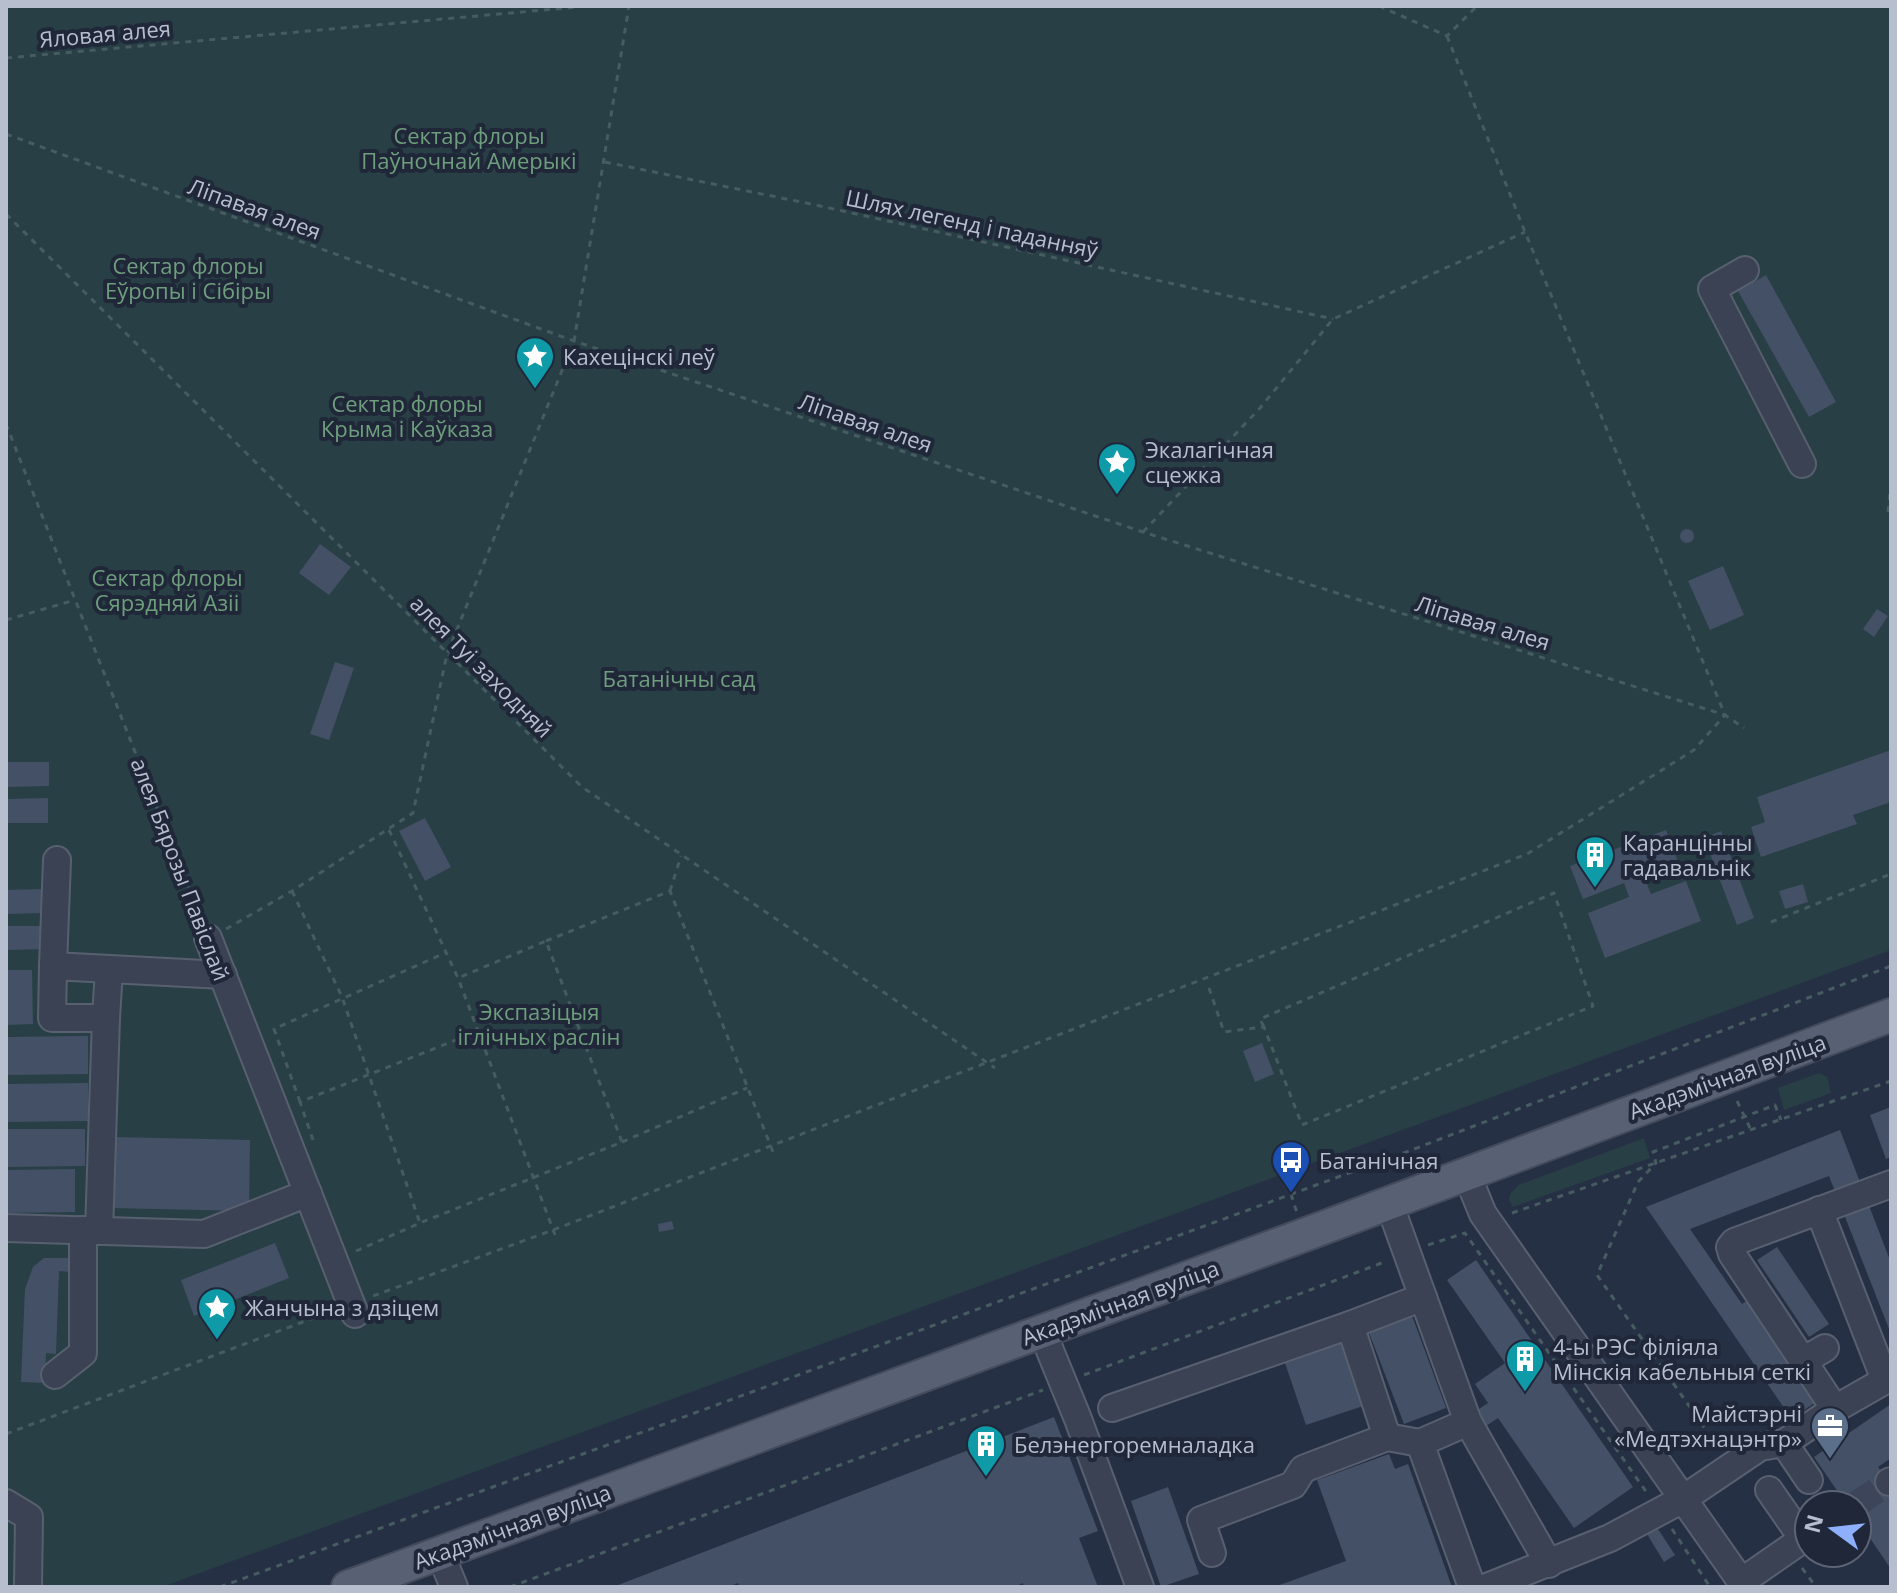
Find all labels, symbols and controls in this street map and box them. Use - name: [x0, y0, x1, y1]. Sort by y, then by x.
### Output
- street label: Яловая алея: [38, 12, 172, 54]
- park label: Сектар флоры Паўночнай Амерыкі: [361, 120, 577, 175]
- street label: Ліпавая алея: [185, 170, 325, 246]
- street label: Шлях легенд і паданняў: [843, 182, 1102, 265]
- park label: Сектар флоры Еўропы і Сібіры: [105, 250, 271, 305]
- place icon: Кахецінскі леў: [514, 335, 556, 390]
- place label: Кахецінскі леў: [563, 341, 716, 371]
- street label: Ліпавая алея: [795, 385, 937, 459]
- park label: Сектар флоры Крыма і Каўказа: [321, 388, 493, 443]
- place label: Экалагічная сцежка: [1145, 434, 1274, 489]
- place icon: Экалагічная сцежка: [1096, 441, 1138, 496]
- park label: Сектар флоры Сярэдняй Азіі: [91, 562, 243, 617]
- street label: Ліпавая алея: [1412, 587, 1554, 657]
- street label: алея Туі заходняй: [404, 588, 560, 744]
- park label: Батанічны сад: [602, 663, 756, 693]
- street label: алея Бярозы Павіслай: [125, 753, 237, 985]
- place label: Каранцінны гадавальнік: [1623, 827, 1752, 882]
- building icon: Каранцінны гадавальнік: [1574, 834, 1616, 889]
- park label: Экспазіцыя іглічных раслін: [458, 996, 620, 1051]
- street label: Акадэмічная вуліца: [1624, 1026, 1830, 1126]
- bus stop icon: Батанічная: [1270, 1139, 1312, 1194]
- place label: Батанічная: [1319, 1145, 1438, 1175]
- street label: Акадэмічная вуліца: [1017, 1252, 1223, 1352]
- place icon: Жанчына з дзіцем: [196, 1286, 238, 1341]
- place label: Жанчына з дзіцем: [245, 1292, 439, 1322]
- place label: 4-ы РЭС філіяла Мінскія кабельныя сеткі: [1553, 1331, 1811, 1386]
- building icon: 4-ы РЭС філіяла Мінскія кабельныя сеткі: [1504, 1338, 1546, 1393]
- place label: Майстэрні «Медтэхнацэнтр»: [1614, 1398, 1802, 1453]
- office icon: Майстэрні «Медтэхнацэнтр»: [1809, 1405, 1851, 1460]
- building icon: Белэнергоремналадка: [965, 1423, 1007, 1478]
- place label: Белэнергоремналадка: [1014, 1429, 1255, 1459]
- street label: Акадэмічная вуліца: [409, 1476, 615, 1576]
- north arrow: [1793, 1489, 1873, 1569]
- text: N: [1796, 1511, 1830, 1536]

